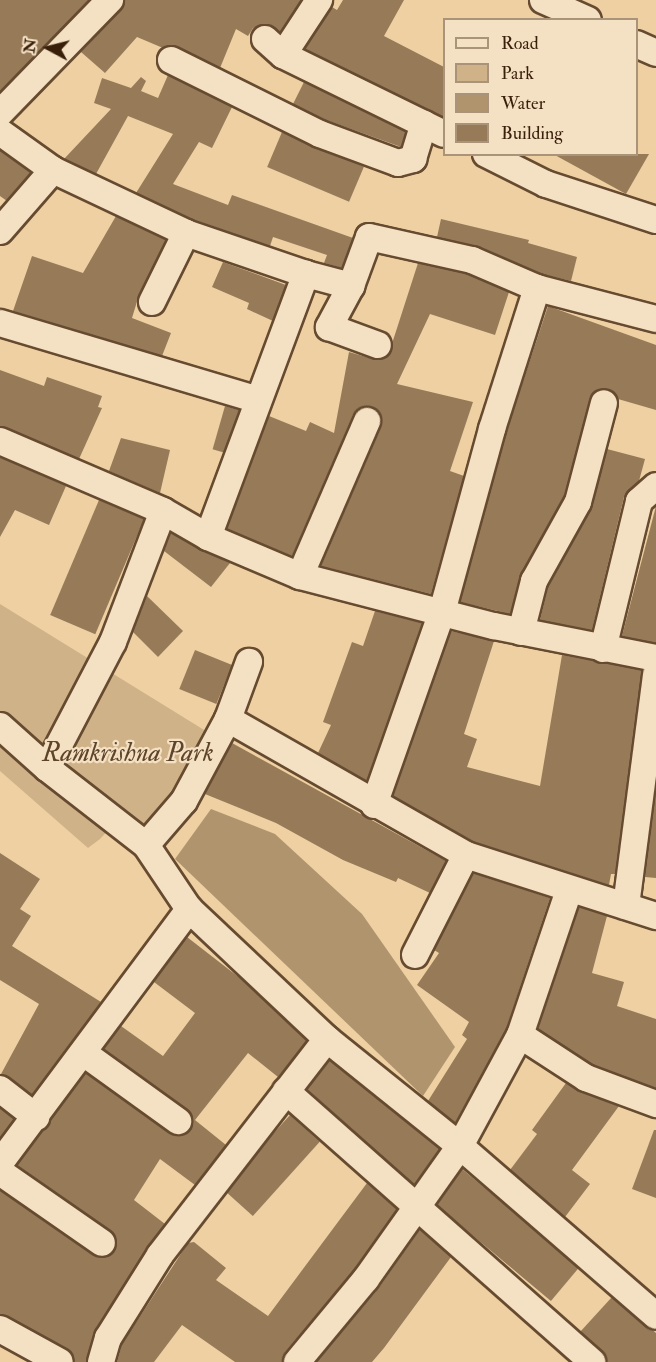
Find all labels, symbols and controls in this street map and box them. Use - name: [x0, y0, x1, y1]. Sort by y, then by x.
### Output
- north arrow: [18, 18, 78, 78]
- legend: [443, 18, 638, 156]
- text: Road: [501, 32, 539, 55]
- text: N: [19, 37, 41, 54]
- text: Park: [501, 62, 534, 85]
- text: Water: [501, 92, 545, 115]
- text: Building: [501, 122, 563, 145]
- park label: Ramkrishna Park: [42, 738, 214, 770]

